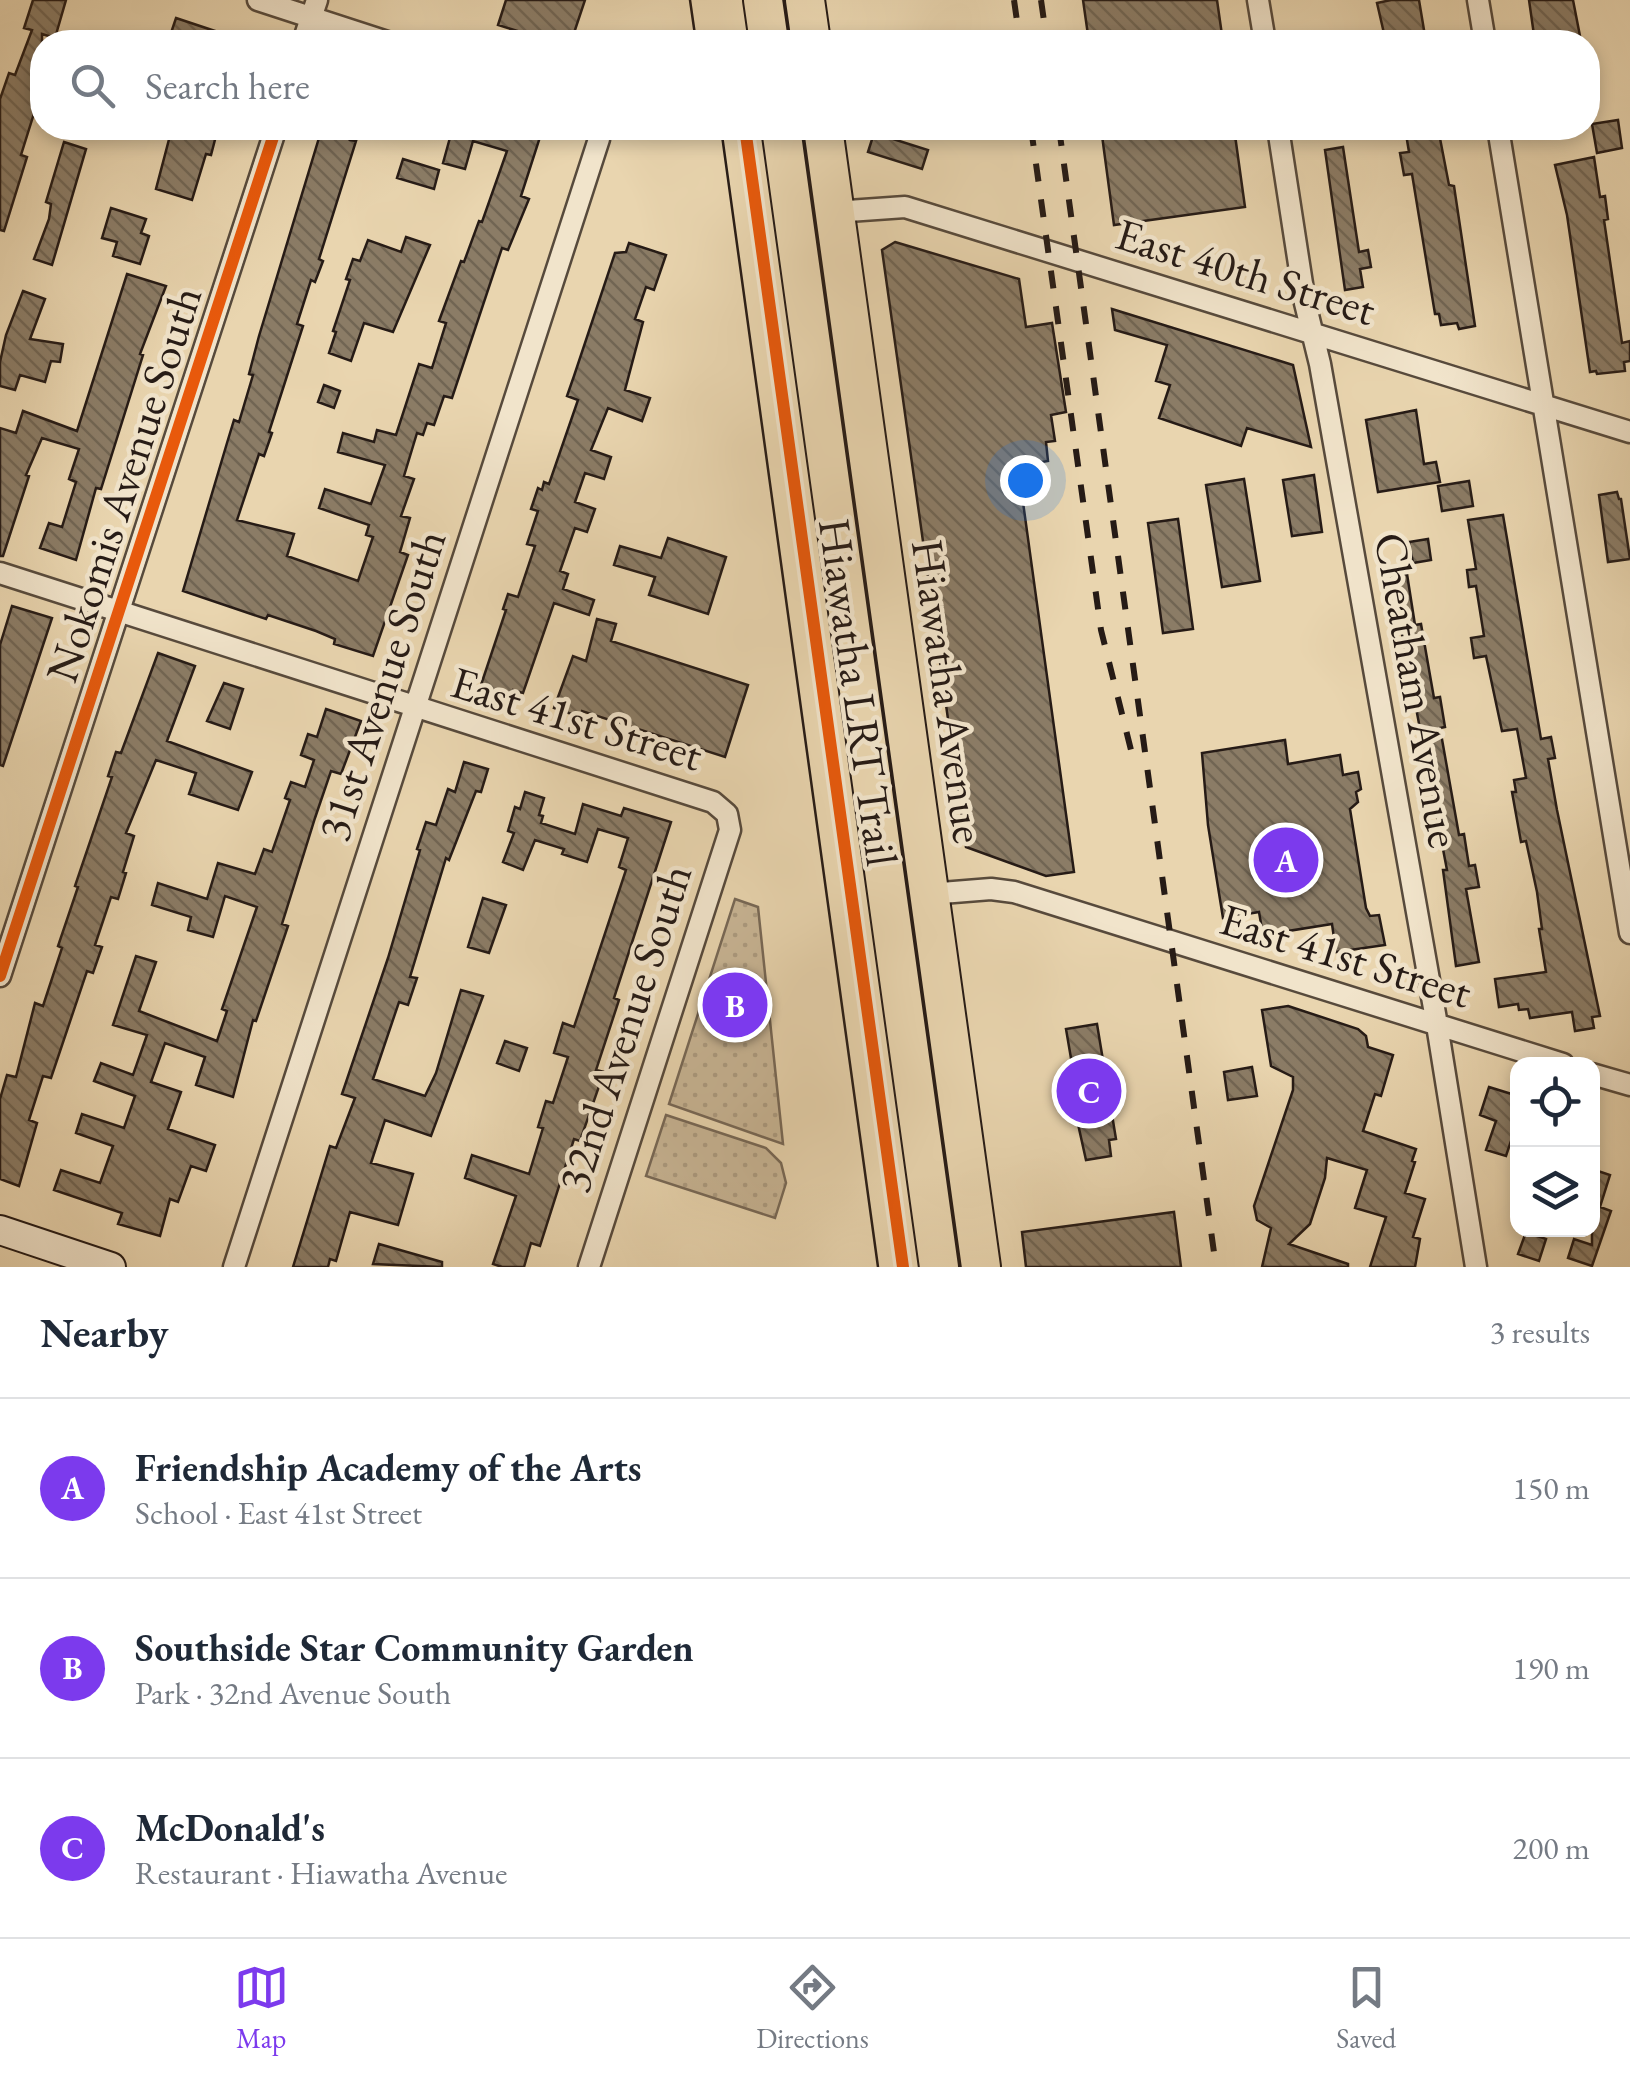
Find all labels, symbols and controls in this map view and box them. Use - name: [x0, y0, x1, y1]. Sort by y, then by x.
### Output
- search box: [30, 30, 1600, 140]
- icon: search: [65, 58, 120, 113]
- text: Search here: [145, 61, 310, 110]
- street label: East 40th Street: [1109, 204, 1383, 338]
- street label: Nokomis Avenue South: [32, 279, 214, 689]
- your location: [1000, 455, 1051, 506]
- street label: Hiawatha LRT Trail: [806, 514, 912, 870]
- street label: 31st Avenue South: [303, 522, 459, 848]
- street label: Cheatham Avenue: [1362, 528, 1474, 852]
- street label: Hiawatha Avenue: [899, 535, 999, 847]
- street label: East 41st Street: [444, 652, 710, 784]
- pin: A: [1254, 822, 1318, 898]
- street label: 32nd Avenue South: [544, 857, 704, 1199]
- street label: East 41st Street: [1213, 889, 1479, 1021]
- pin: B: [702, 968, 768, 1042]
- pin: C: [1056, 1054, 1122, 1128]
- map controls: [1510, 1057, 1600, 1237]
- button: locate: [1510, 1057, 1600, 1147]
- button: layers: [1510, 1147, 1600, 1237]
- text: Nearby: [40, 1305, 169, 1360]
- text: 3 results: [1490, 1311, 1590, 1353]
- text: Friendship Academy of the Arts: [135, 1443, 641, 1492]
- text: A: [61, 1467, 84, 1509]
- text: 150 m: [1513, 1467, 1590, 1509]
- text: School · East 41st Street: [135, 1492, 422, 1534]
- text: Southside Star Community Garden: [135, 1623, 694, 1672]
- text: B: [62, 1647, 83, 1689]
- text: 190 m: [1513, 1647, 1590, 1689]
- text: Park · 32nd Avenue South: [135, 1672, 451, 1714]
- text: McDonald's: [135, 1803, 325, 1852]
- text: C: [61, 1827, 84, 1869]
- text: 200 m: [1513, 1827, 1590, 1869]
- text: Restaurant · Hiawatha Avenue: [135, 1852, 508, 1894]
- tab: Map: [234, 1960, 289, 2056]
- tab: Directions: [756, 1960, 869, 2056]
- tab: Saved: [1336, 1960, 1396, 2056]

